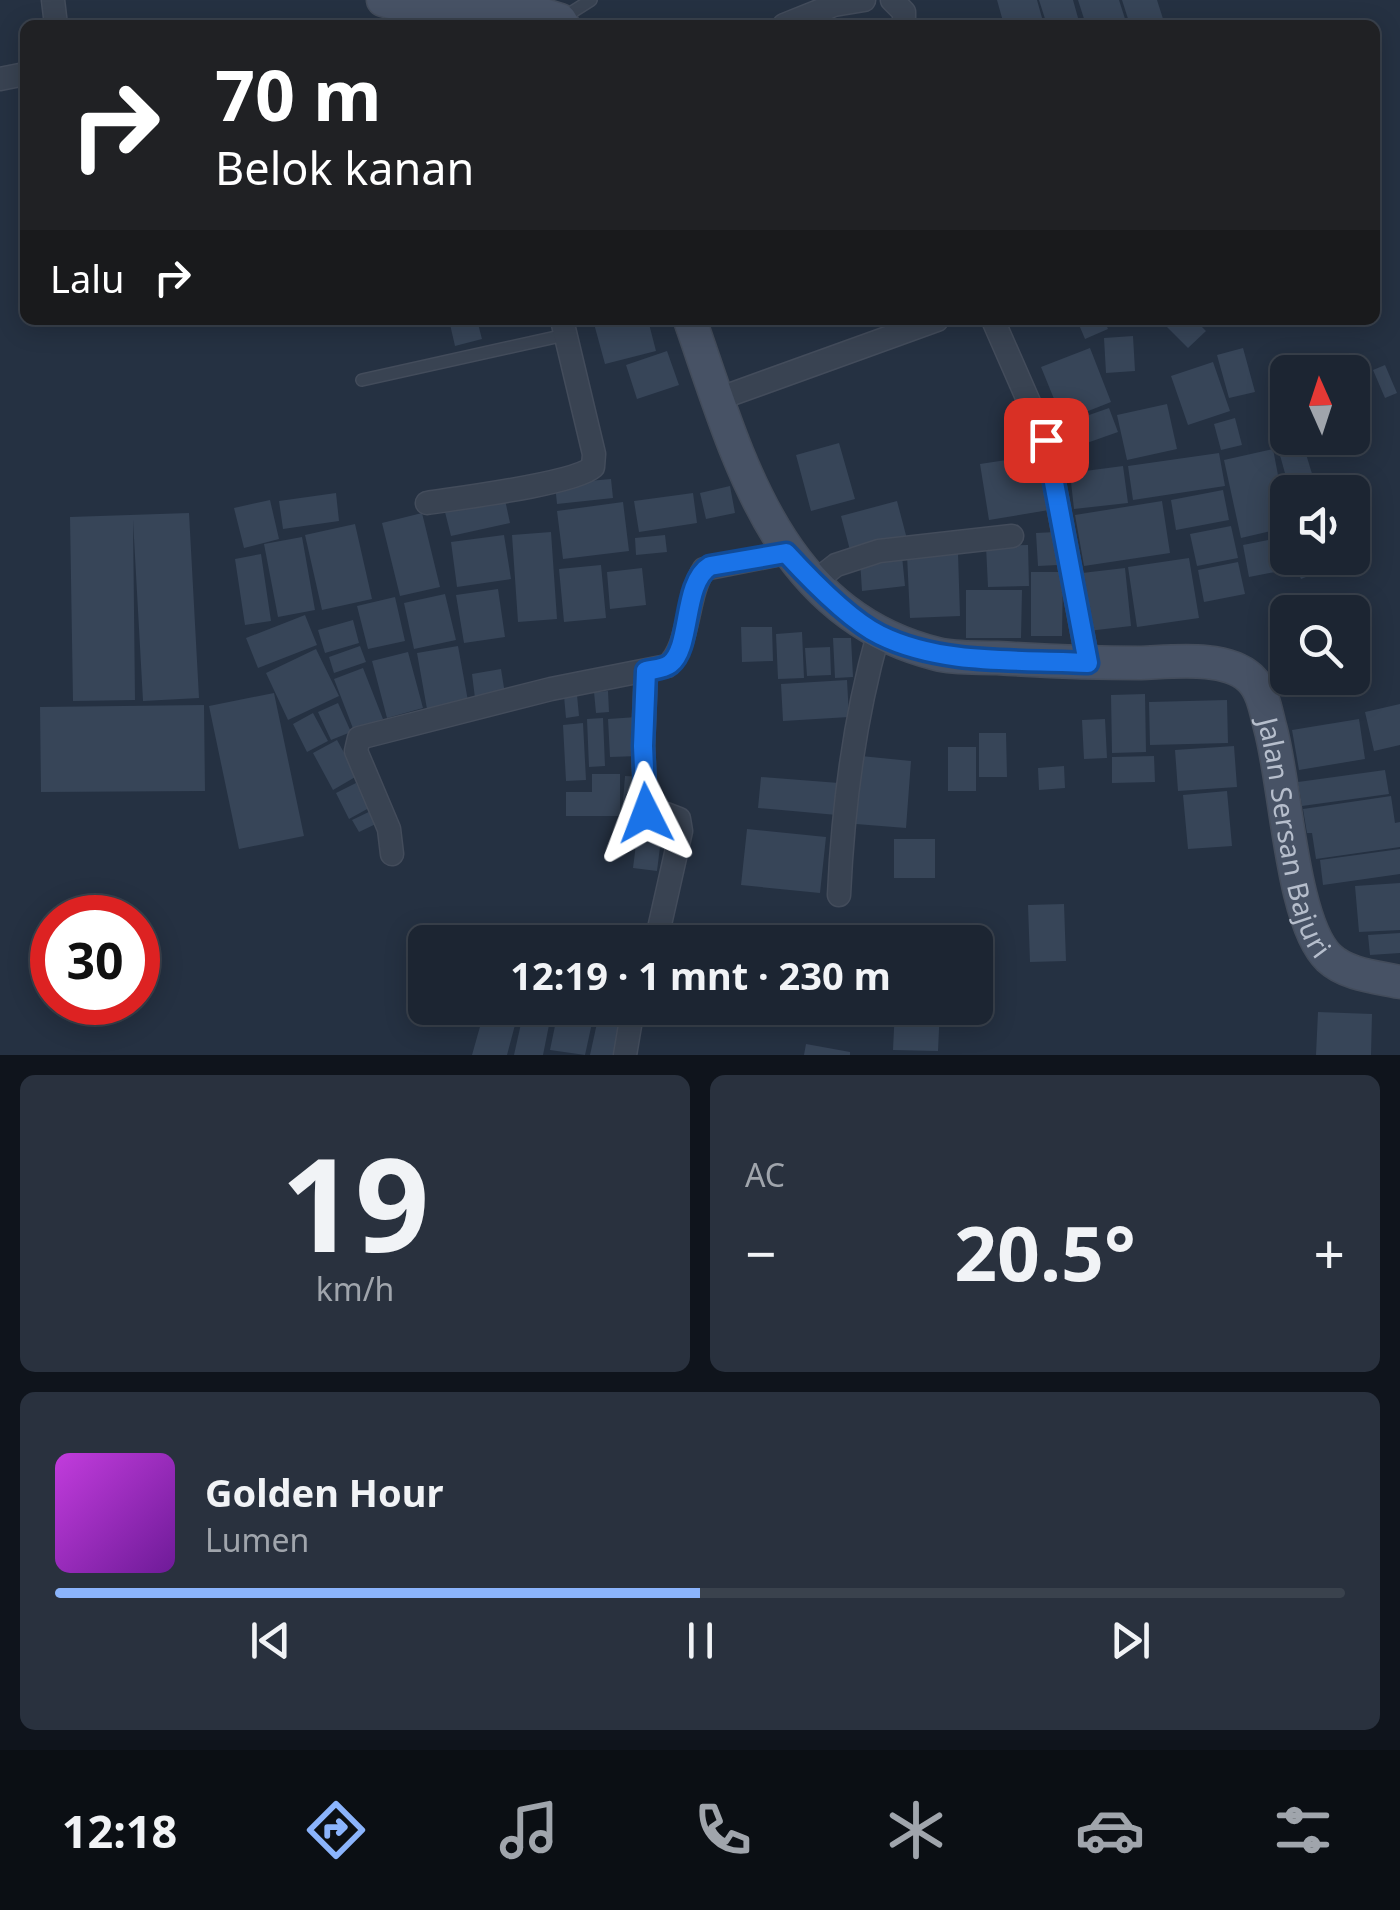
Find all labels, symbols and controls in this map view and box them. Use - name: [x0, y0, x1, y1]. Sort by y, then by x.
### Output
- text: 70 m: [215, 46, 382, 142]
- icon: right: [50, 60, 180, 190]
- text: Belok kanan: [215, 137, 474, 198]
- icon: right: [145, 250, 200, 305]
- text: Lalu: [50, 252, 125, 304]
- north arrow: [1270, 355, 1370, 455]
- map controls: [1270, 355, 1370, 695]
- pin: [1004, 398, 1089, 483]
- icon: arrive: [1019, 413, 1074, 468]
- button: sound: [1270, 475, 1370, 575]
- button: search: [1270, 595, 1370, 695]
- street label: Jalan Sersan Bajuri: [1249, 711, 1340, 965]
- position arrow: [594, 761, 698, 865]
- speed limit sign: 30: [30, 895, 160, 1025]
- text: 12:19 · 1 mnt · 230 m: [510, 949, 891, 1001]
- text: 19: [281, 1113, 429, 1290]
- text: AC: [745, 1153, 785, 1196]
- text: 20.5°: [954, 1201, 1136, 1303]
- text: −: [745, 1215, 776, 1290]
- text: +: [1314, 1215, 1345, 1290]
- text: km/h: [316, 1267, 394, 1310]
- text: Golden Hour: [205, 1466, 443, 1518]
- text: Lumen: [205, 1518, 309, 1561]
- icon: previous: [243, 1613, 298, 1668]
- icon: pause: [673, 1613, 728, 1668]
- icon: next: [1103, 1613, 1158, 1668]
- icon: directions: [301, 1795, 371, 1865]
- icon: music: [494, 1795, 564, 1865]
- icon: phone: [688, 1795, 758, 1865]
- icon: climate: [881, 1795, 951, 1865]
- icon: car: [1075, 1795, 1145, 1865]
- icon: filters: [1268, 1795, 1338, 1865]
- text: 12:18: [62, 1800, 177, 1861]

